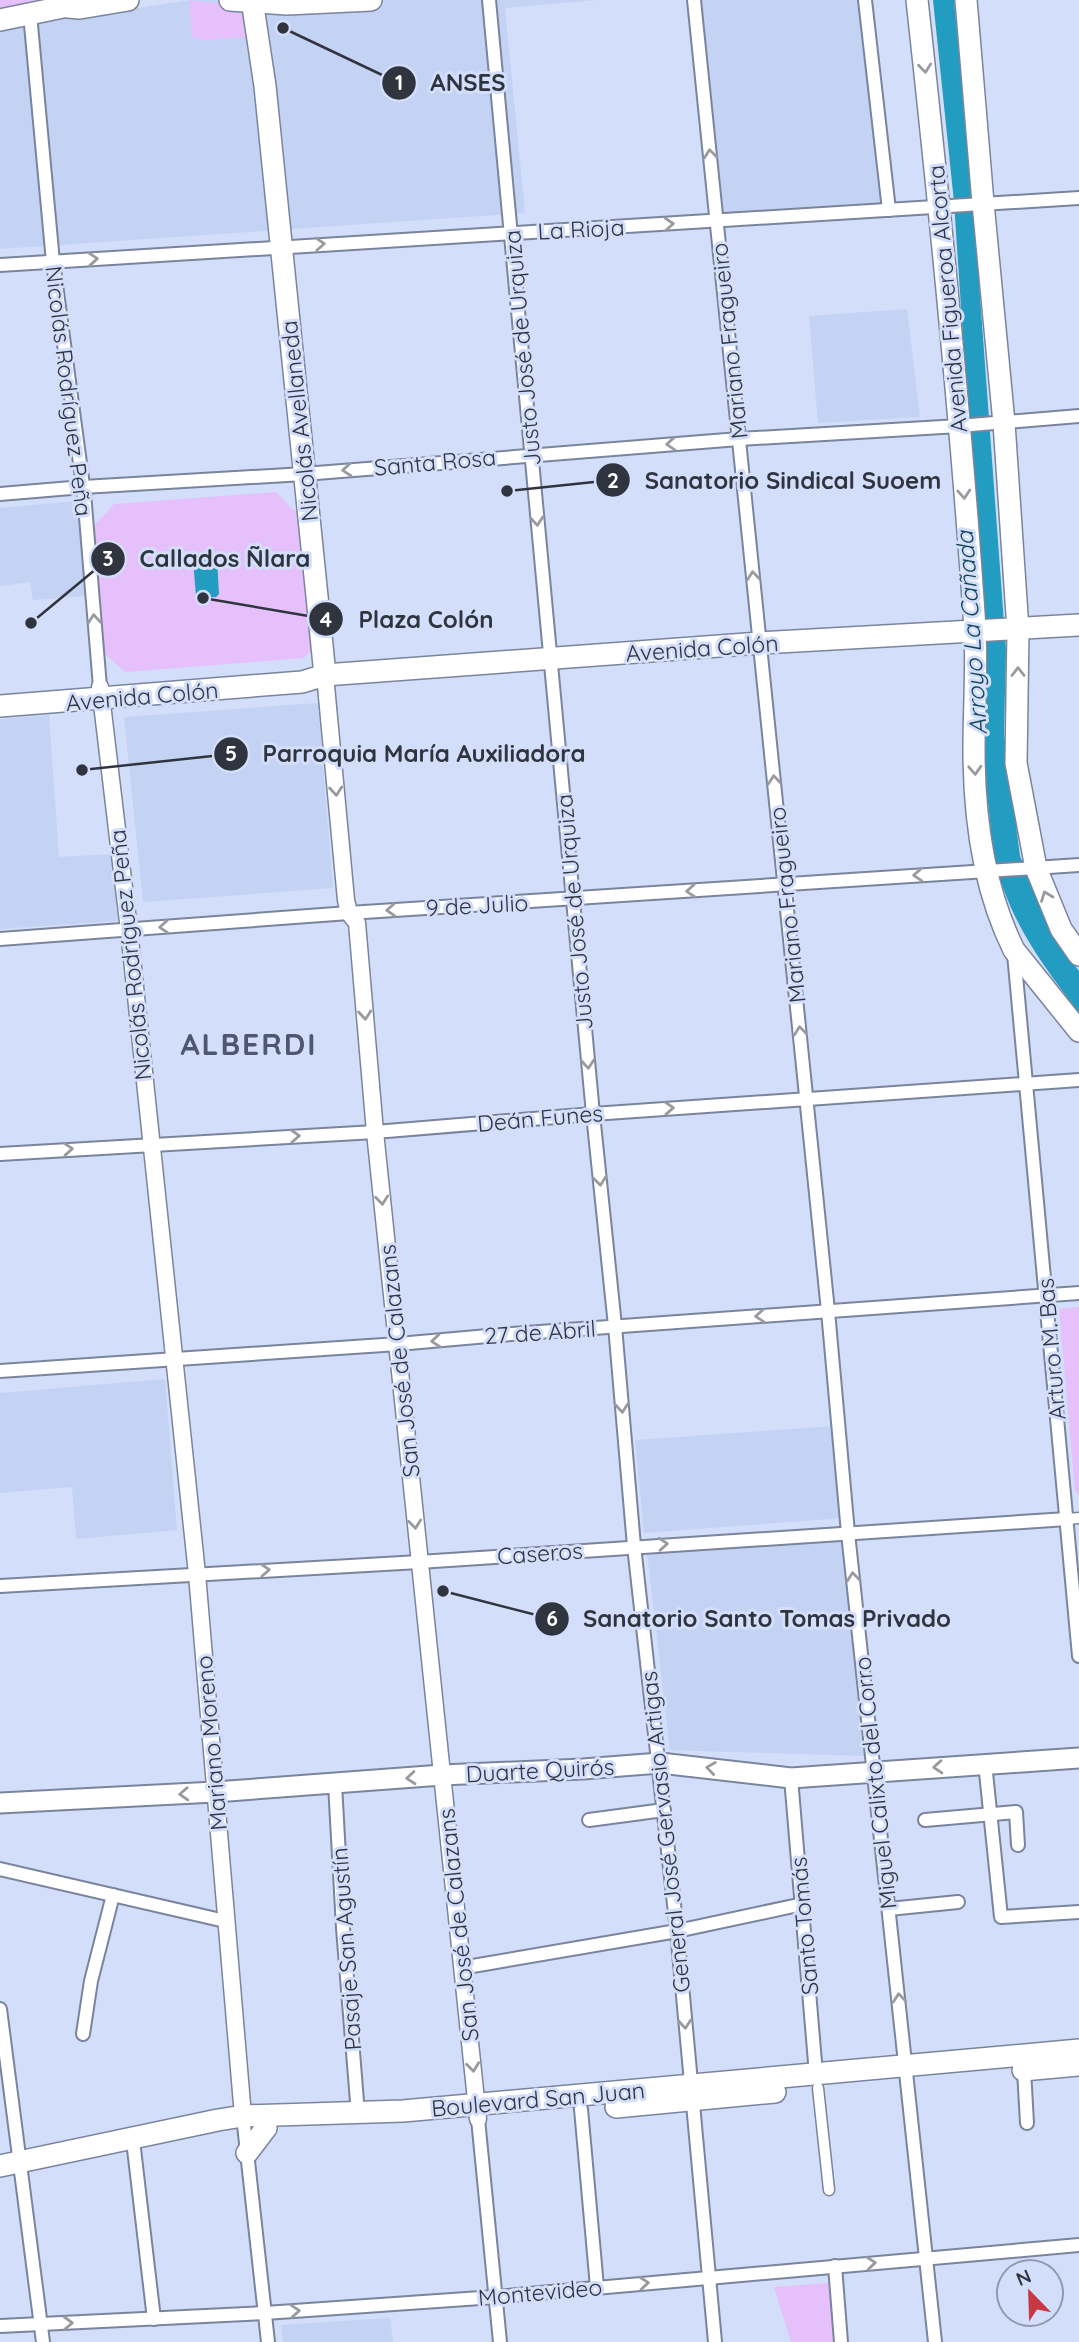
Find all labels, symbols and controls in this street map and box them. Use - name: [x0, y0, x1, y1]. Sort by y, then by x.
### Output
- callout: ANSES: [381, 60, 520, 105]
- one-way arrow: [917, 62, 932, 74]
- text: ANSES: [430, 67, 506, 97]
- text: 1: [395, 69, 403, 95]
- one-way arrow: [703, 148, 718, 159]
- street label: Avenida Figueroa Alcorta: [921, 164, 973, 434]
- street label: La Rioja: [537, 212, 625, 246]
- one-way arrow: [664, 217, 675, 232]
- street label: Justo José de Urquiza: [497, 229, 547, 467]
- one-way arrow: [314, 237, 325, 252]
- street label: Mariano Fragueiro: [704, 242, 754, 440]
- one-way arrow: [87, 252, 98, 267]
- street label: Nicolás Rodríguez Peña: [39, 264, 99, 518]
- street label: Nicolás Avellaneda: [274, 319, 324, 523]
- one-way arrow: [665, 436, 676, 451]
- street label: Santa Rosa: [373, 442, 497, 482]
- callout: Sanatorio Sindical Suoem: [596, 458, 956, 503]
- one-way arrow: [341, 462, 352, 477]
- text: Sanatorio Sindical Suoem: [645, 465, 941, 495]
- text: 2: [607, 467, 619, 493]
- one-way arrow: [957, 489, 972, 500]
- one-way arrow: [530, 515, 545, 527]
- water label: Arroyo La Cañada: [949, 529, 993, 736]
- callout: Callados Ñlara: [91, 536, 325, 581]
- text: Callados Ñlara: [140, 543, 310, 573]
- text: 3: [102, 545, 114, 571]
- one-way arrow: [746, 570, 761, 581]
- callout: Plaza Colón: [309, 597, 507, 642]
- text: Plaza Colón: [358, 604, 494, 634]
- text: 4: [320, 606, 332, 632]
- one-way arrow: [87, 613, 102, 624]
- street label: Avenida Colón: [625, 628, 779, 668]
- one-way arrow: [1010, 666, 1026, 677]
- street label: Avenida Colón: [65, 675, 219, 717]
- callout: Parroquia María Auxiliadora: [213, 731, 599, 776]
- text: Parroquia María Auxiliadora: [263, 738, 585, 768]
- text: 5: [225, 740, 237, 766]
- one-way arrow: [967, 765, 982, 776]
- one-way arrow: [767, 775, 782, 786]
- one-way arrow: [329, 786, 344, 797]
- street label: Justo José de Urquiza: [549, 793, 599, 1031]
- street label: Mariano Fragueiro: [762, 806, 812, 1004]
- street label: Nicolás Rodríguez Peña: [102, 828, 158, 1082]
- one-way arrow: [912, 867, 923, 882]
- one-way arrow: [686, 883, 697, 898]
- street label: 9 de Julio: [425, 888, 529, 922]
- one-way arrow: [1041, 890, 1055, 902]
- one-way arrow: [385, 902, 396, 917]
- one-way arrow: [158, 919, 169, 934]
- one-way arrow: [357, 1010, 372, 1021]
- district label: ALBERDI: [180, 1025, 318, 1063]
- one-way arrow: [792, 1025, 807, 1037]
- one-way arrow: [580, 1059, 595, 1070]
- street label: Deán Funes: [476, 1098, 604, 1138]
- one-way arrow: [663, 1101, 674, 1116]
- one-way arrow: [290, 1129, 301, 1144]
- one-way arrow: [63, 1142, 74, 1157]
- one-way arrow: [592, 1176, 607, 1187]
- one-way arrow: [374, 1195, 389, 1206]
- street label: San José de Calazans: [372, 1243, 426, 1479]
- street label: Arturo M. Bas: [1030, 1277, 1072, 1421]
- one-way arrow: [755, 1308, 766, 1323]
- street label: 27 de Abril: [483, 1314, 597, 1350]
- one-way arrow: [430, 1333, 442, 1348]
- one-way arrow: [614, 1403, 629, 1414]
- one-way arrow: [407, 1519, 422, 1530]
- street label: Caseros: [496, 1536, 584, 1570]
- one-way arrow: [658, 1537, 669, 1552]
- one-way arrow: [260, 1563, 271, 1578]
- one-way arrow: [845, 1571, 860, 1583]
- callout: Sanatorio Santo Tomas Privado: [534, 1596, 965, 1641]
- text: Sanatorio Santo Tomas Privado: [583, 1603, 951, 1633]
- text: 6: [546, 1605, 558, 1631]
- street label: Mariano Moreno: [189, 1654, 233, 1832]
- street label: Miguel Calixto del Corro: [847, 1655, 903, 1911]
- street label: General José Gervasio Artigas: [634, 1670, 696, 1994]
- street label: Duarte Quirós: [465, 1752, 615, 1788]
- one-way arrow: [932, 1759, 943, 1774]
- one-way arrow: [705, 1761, 717, 1776]
- one-way arrow: [405, 1770, 416, 1785]
- one-way arrow: [178, 1786, 189, 1801]
- street label: San José de Calazans: [431, 1807, 485, 2043]
- street label: Pasaje San Agustín: [324, 1847, 368, 2051]
- street label: Santo Tomás: [784, 1856, 824, 1996]
- one-way arrow: [891, 1992, 906, 2004]
- one-way arrow: [677, 2019, 692, 2030]
- one-way arrow: [465, 2061, 480, 2073]
- street label: Boulevard San Juan: [430, 2075, 646, 2123]
- one-way arrow: [865, 2255, 877, 2270]
- north arrow: [995, 2258, 1065, 2328]
- text: N: [1012, 2264, 1034, 2291]
- street label: Montevideo: [477, 2272, 603, 2312]
- one-way arrow: [638, 2275, 650, 2290]
- one-way arrow: [290, 2303, 301, 2318]
- one-way arrow: [63, 2315, 74, 2330]

